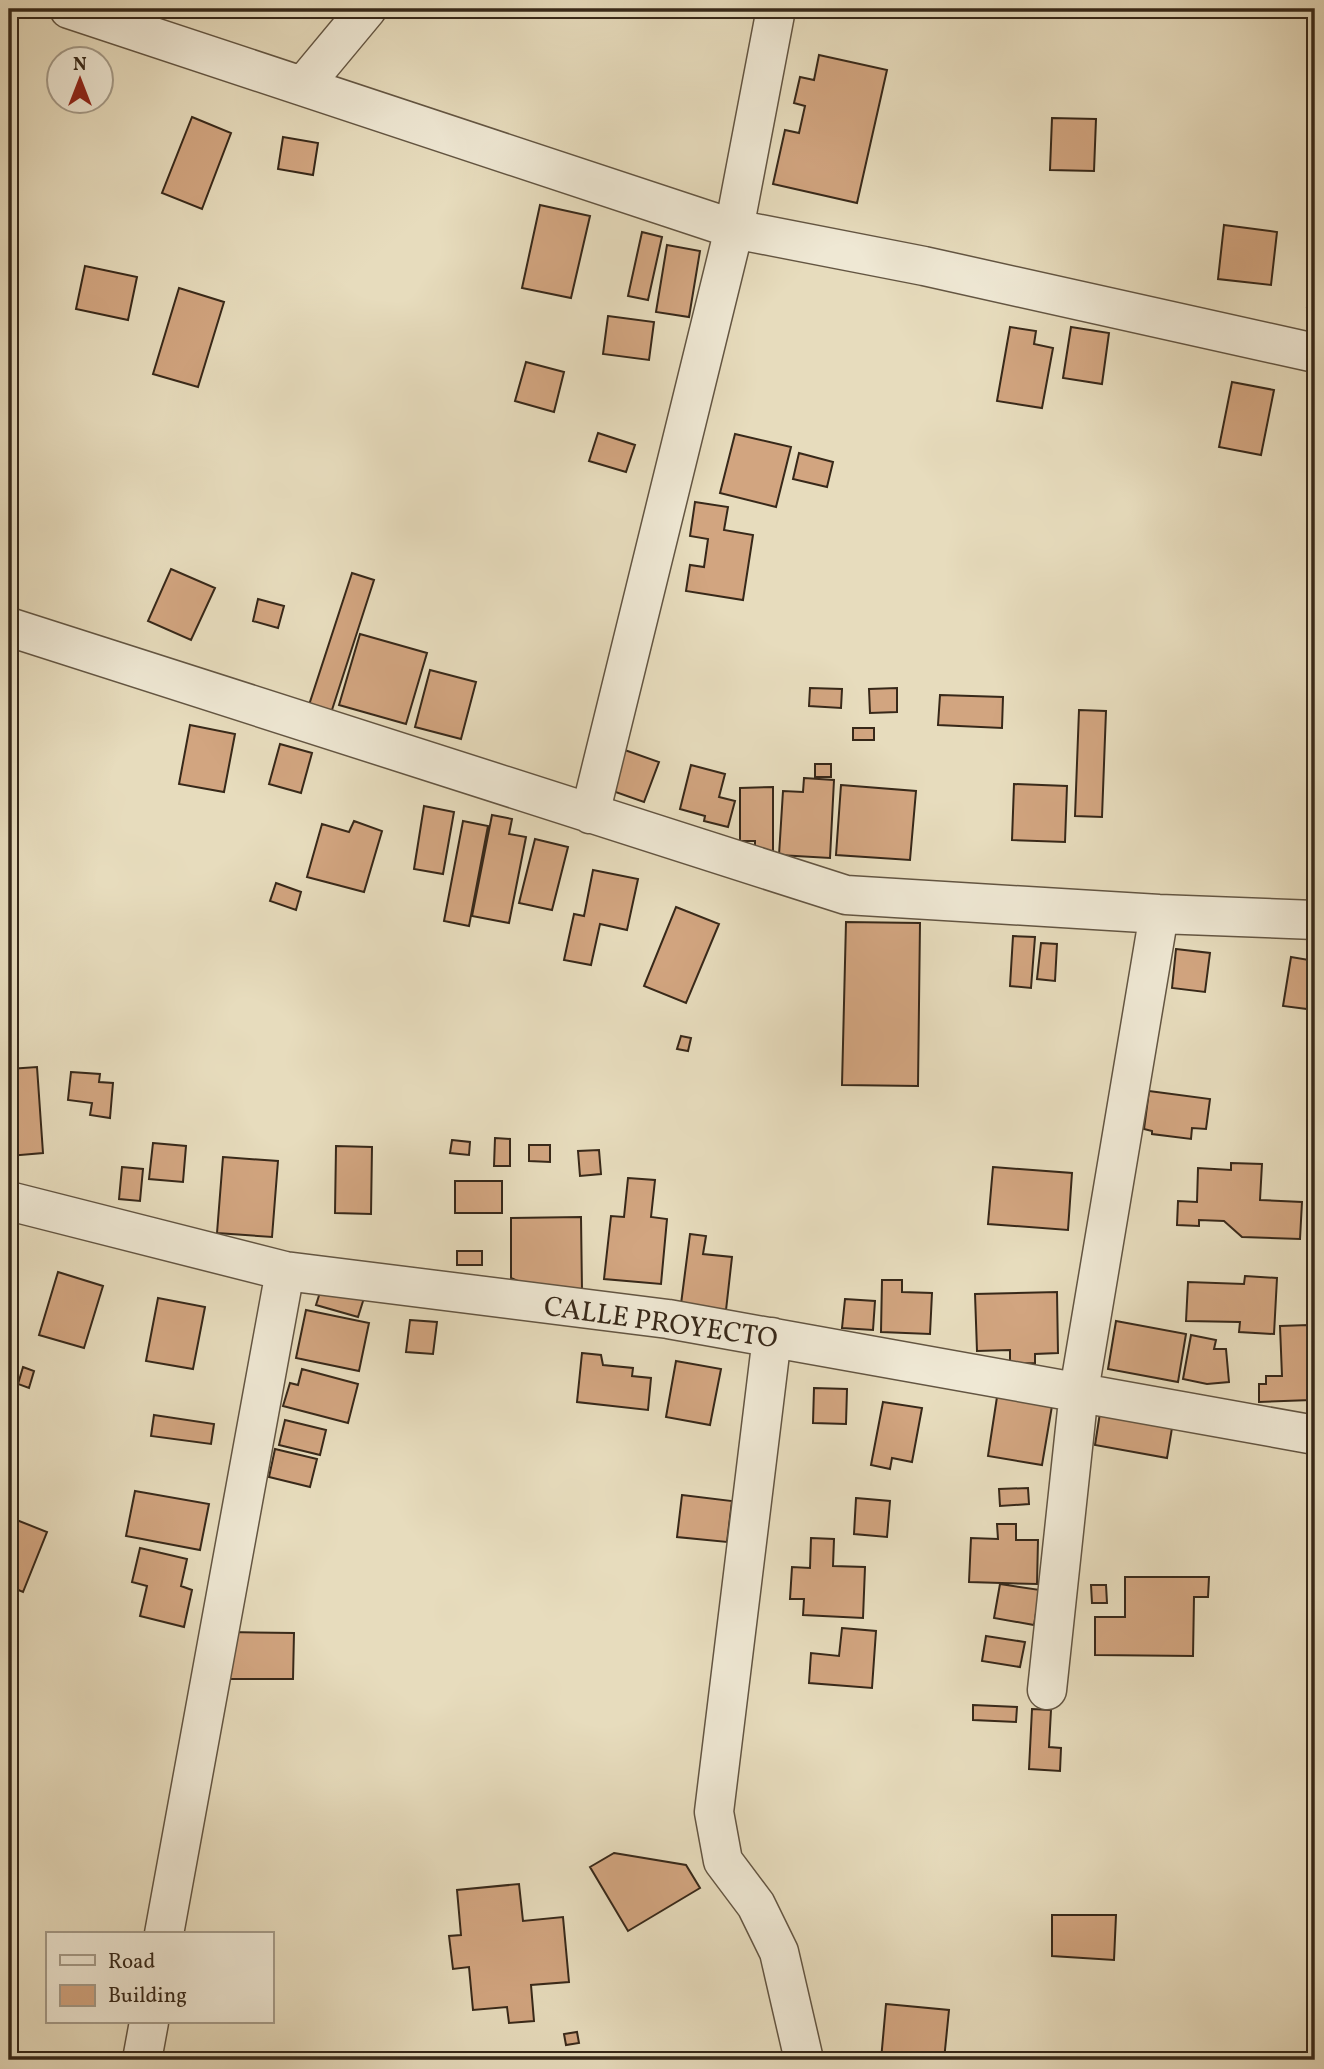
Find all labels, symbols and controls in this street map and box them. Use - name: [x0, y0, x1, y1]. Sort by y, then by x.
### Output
- north arrow: [46, 46, 116, 116]
- text: N: [73, 52, 87, 78]
- street label: CALLE PROYECTO: [541, 1288, 780, 1359]
- legend: [46, 1932, 273, 2024]
- text: Road: [108, 1948, 155, 1977]
- text: Building: [108, 1982, 187, 2011]

